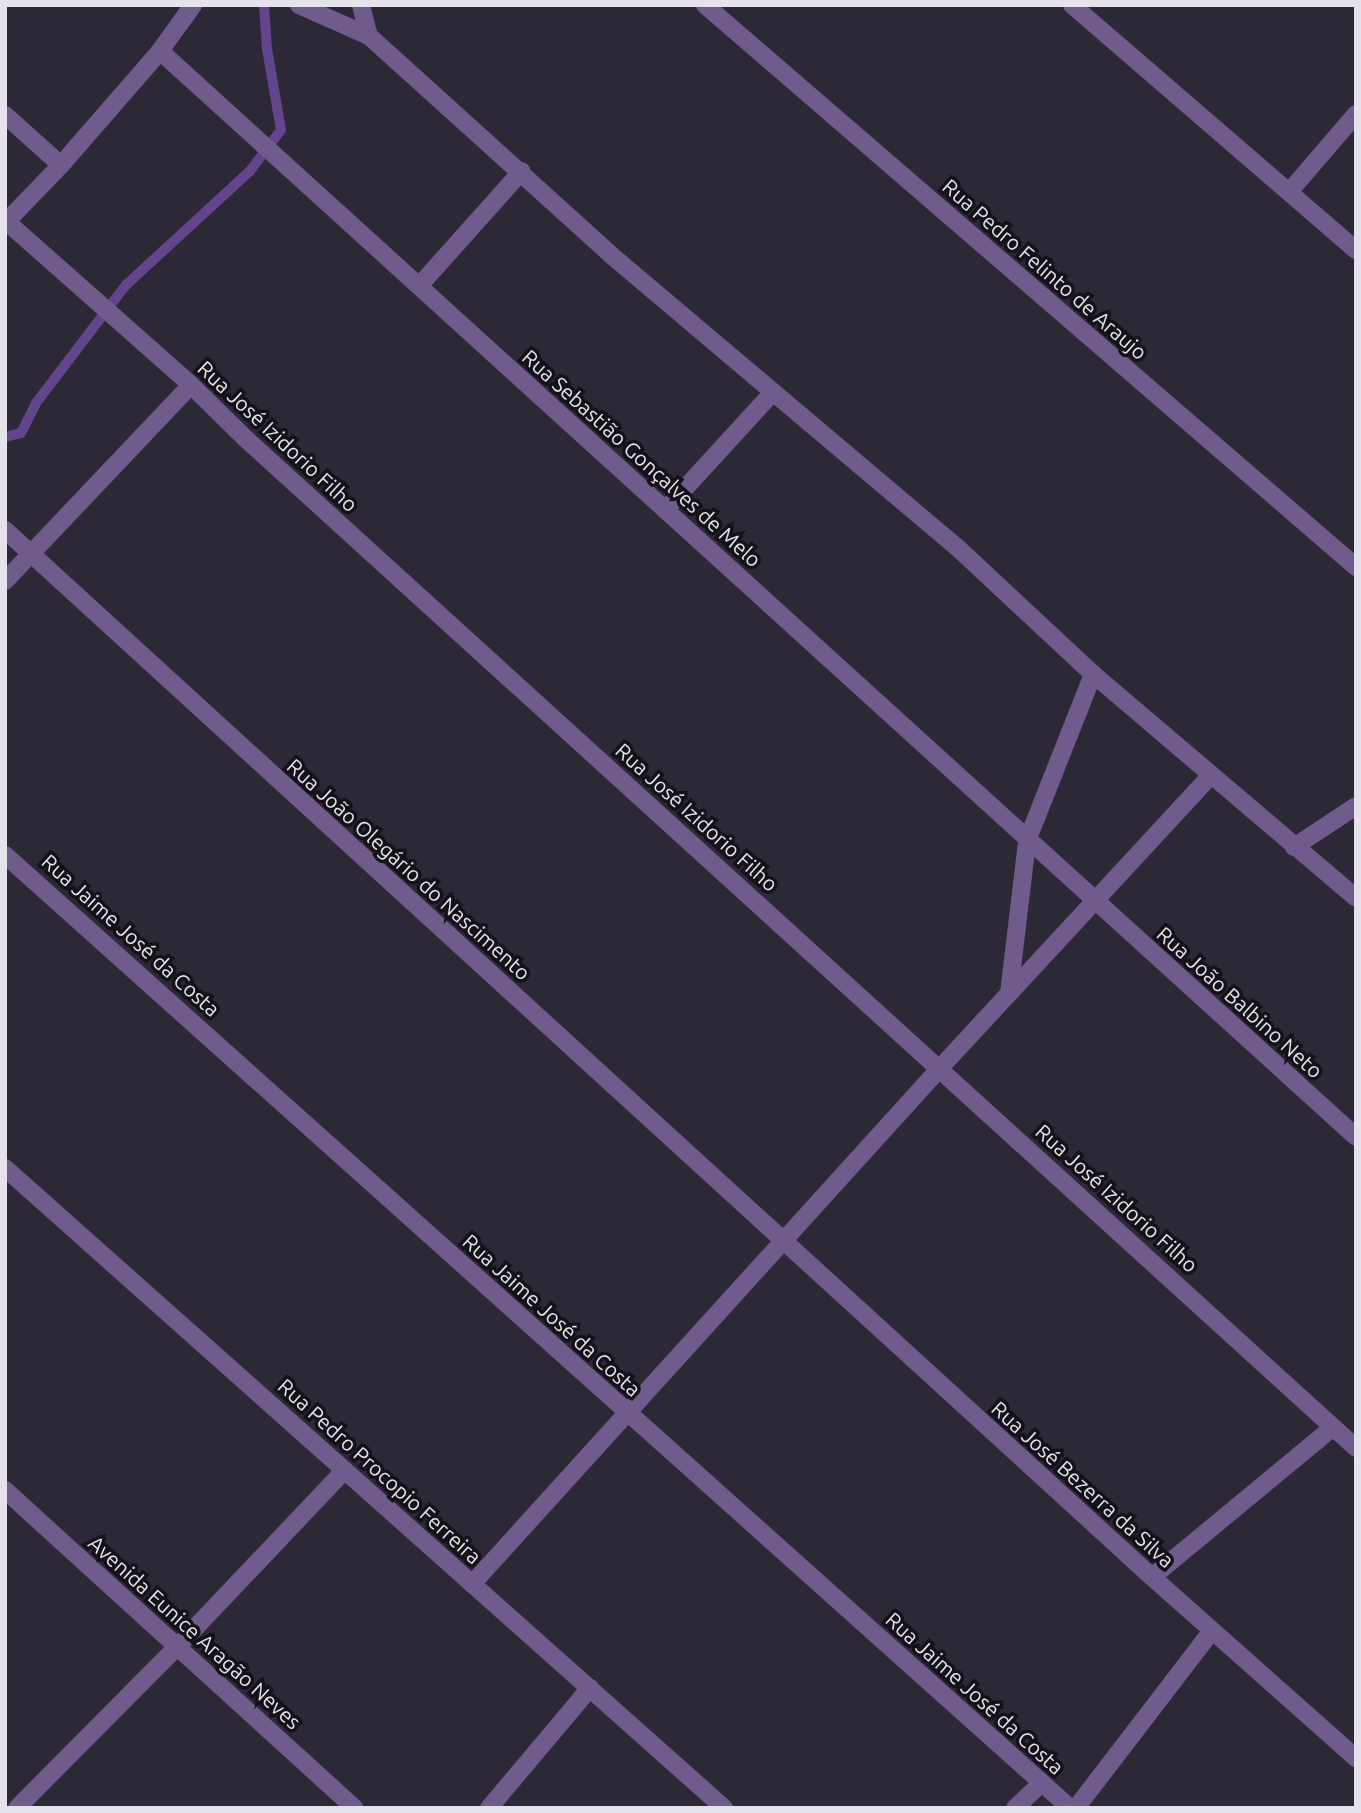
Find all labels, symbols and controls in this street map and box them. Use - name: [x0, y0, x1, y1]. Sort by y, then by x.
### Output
- street label: Rua Pedro Felinto de Araujo: [938, 173, 1152, 365]
- street label: Rua Sebastião Gonçalves de Melo: [517, 344, 767, 572]
- street label: Rua José Izidorio Filho: [193, 355, 363, 517]
- street label: Rua José Izidorio Filho: [611, 738, 783, 896]
- street label: Rua João Olegário do Nascimento: [282, 753, 536, 985]
- street label: Rua Jaime José da Costa: [37, 848, 225, 1022]
- street label: Rua João Balbino Neto: [1152, 921, 1328, 1083]
- street label: Rua José Izidorio Filho: [1031, 1119, 1203, 1277]
- street label: Rua Jaime José da Costa: [458, 1228, 646, 1402]
- street label: Rua Pedro Procopio Ferreira: [273, 1373, 487, 1569]
- street label: Rua José Bezerra da Silva: [987, 1395, 1179, 1573]
- street label: Avenida Eunice Aragão Neves: [84, 1530, 306, 1734]
- street label: Rua Jaime José da Costa: [881, 1606, 1069, 1780]

